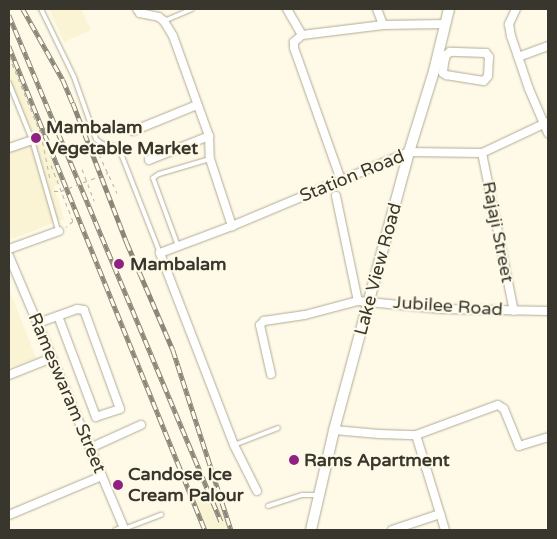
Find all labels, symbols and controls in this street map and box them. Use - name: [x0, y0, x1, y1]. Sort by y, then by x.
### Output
- place label: Mambalam Vegetable Market: [46, 117, 198, 160]
- marker: Mambalam Vegetable Market: [30, 132, 42, 144]
- street label: Station Road: [297, 145, 407, 207]
- street label: Rajaji Street: [478, 179, 518, 285]
- street label: Lake View Road: [350, 200, 406, 338]
- place label: Mambalam: [130, 253, 227, 275]
- marker: Mambalam: [112, 257, 126, 271]
- street label: Jubilee Road: [392, 291, 504, 321]
- street label: Rameswaram Street: [23, 310, 111, 476]
- place label: Rams Apartment: [304, 449, 450, 471]
- marker: Rams Apartment: [288, 454, 300, 466]
- place label: Candose Ice Cream Palour: [128, 464, 244, 506]
- marker: Candose Ice Cream Palour: [112, 479, 124, 491]

